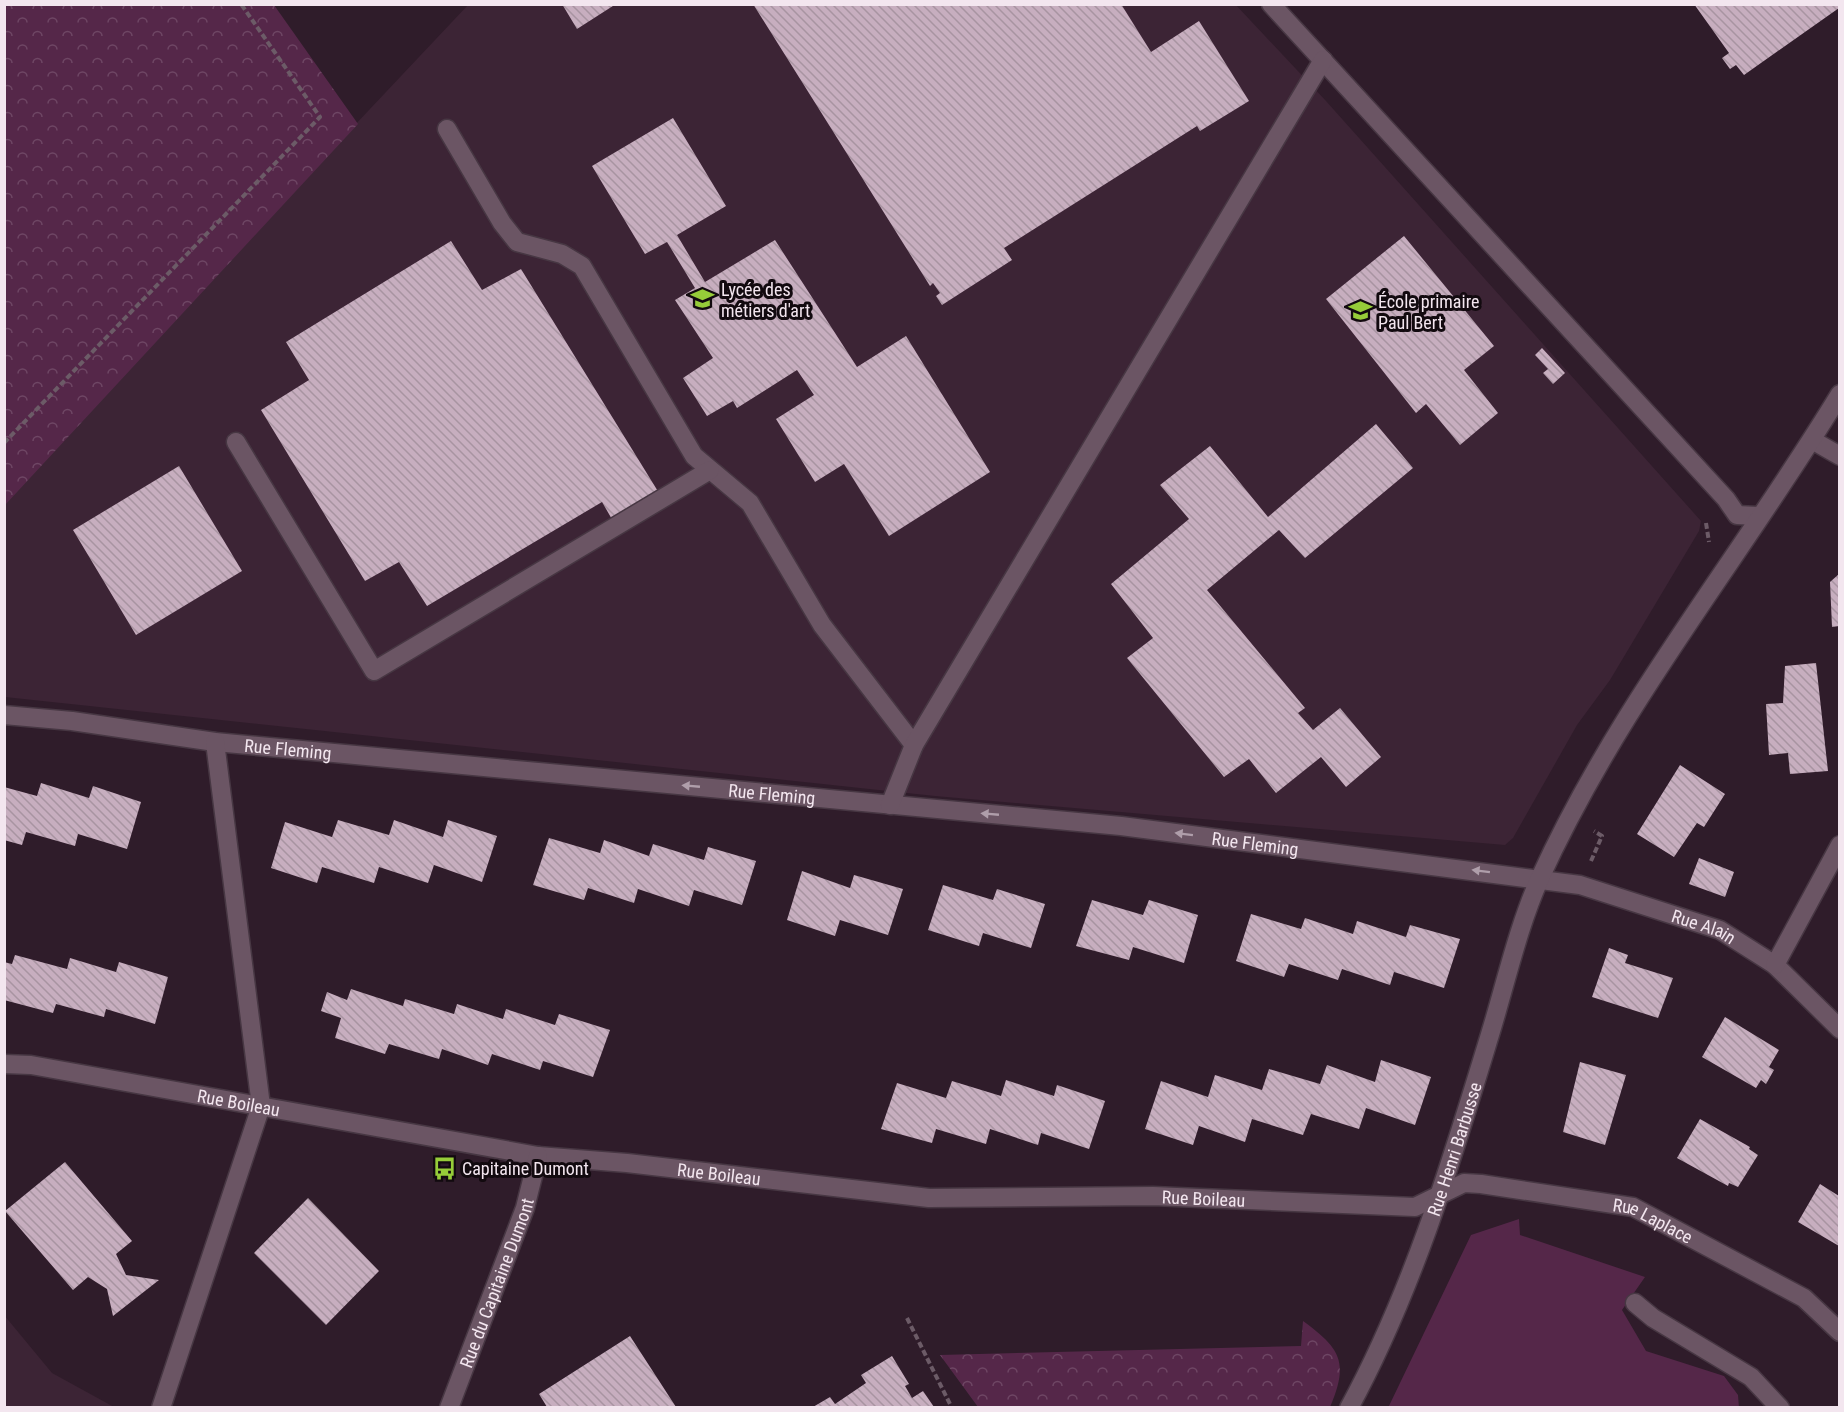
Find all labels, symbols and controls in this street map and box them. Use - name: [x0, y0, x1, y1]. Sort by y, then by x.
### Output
- place label: Lycée des métiers d'art: [721, 279, 810, 321]
- school or university icon: Lycée des métiers d'art: [690, 286, 716, 312]
- place label: École primaire Paul Bert: [1378, 291, 1479, 333]
- school or university icon: École primaire Paul Bert: [1347, 298, 1373, 324]
- street label: Rue Fleming: [243, 734, 332, 763]
- street label: Rue Fleming: [727, 779, 816, 808]
- one-way arrow: [681, 781, 700, 791]
- one-way arrow: [980, 809, 999, 819]
- street label: Rue Fleming: [1211, 827, 1300, 859]
- one-way arrow: [1174, 830, 1193, 839]
- one-way arrow: [1472, 866, 1491, 876]
- street label: Rue Alain: [1669, 905, 1740, 948]
- street label: Rue Henri Barbusse: [1422, 1079, 1485, 1219]
- street label: Rue Boileau: [196, 1085, 282, 1120]
- bus stop icon: Capitaine Dumont: [431, 1155, 457, 1181]
- place label: Capitaine Dumont: [462, 1158, 589, 1179]
- street label: Rue Boileau: [676, 1158, 762, 1189]
- street label: Rue Boileau: [1161, 1186, 1246, 1210]
- street label: Rue Laplace: [1611, 1194, 1696, 1247]
- street label: Rue du Capitaine Dumont: [455, 1196, 538, 1370]

